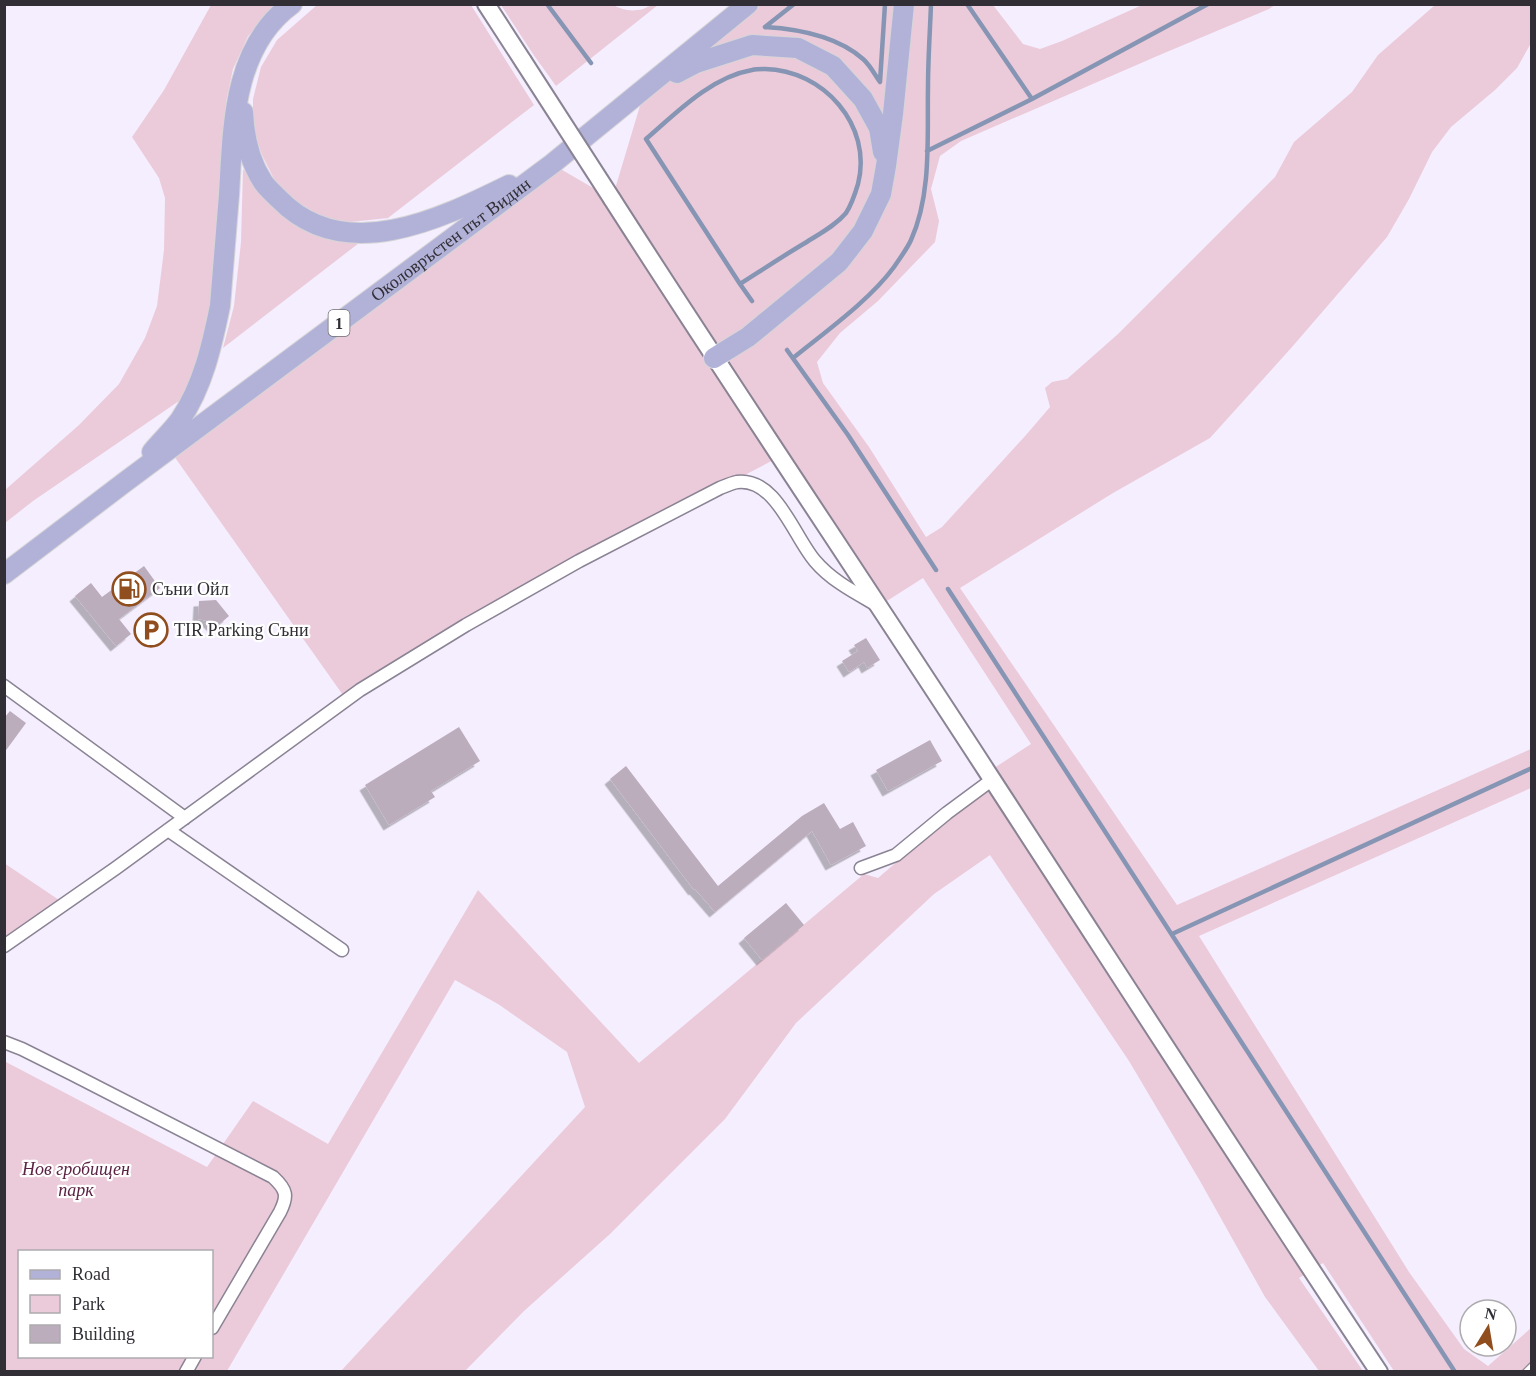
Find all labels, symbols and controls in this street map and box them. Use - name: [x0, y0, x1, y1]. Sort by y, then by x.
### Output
- street label: Околовръстен път Видин: [367, 173, 535, 305]
- road number: 1: [328, 310, 350, 336]
- fuel station icon: Съни Ойл: [111, 571, 147, 607]
- place label: Съни Ойл: [152, 579, 229, 599]
- parking icon: TIR Parking Съни: [133, 612, 169, 648]
- place label: TIR Parking Съни: [174, 620, 309, 640]
- park label: Нов гробищен парк: [21, 1159, 130, 1200]
- legend: [18, 1250, 213, 1358]
- text: Road: [72, 1264, 110, 1284]
- text: Park: [72, 1294, 105, 1314]
- north arrow: [1458, 1298, 1518, 1358]
- text: N: [1483, 1304, 1498, 1323]
- text: Building: [72, 1324, 135, 1344]

